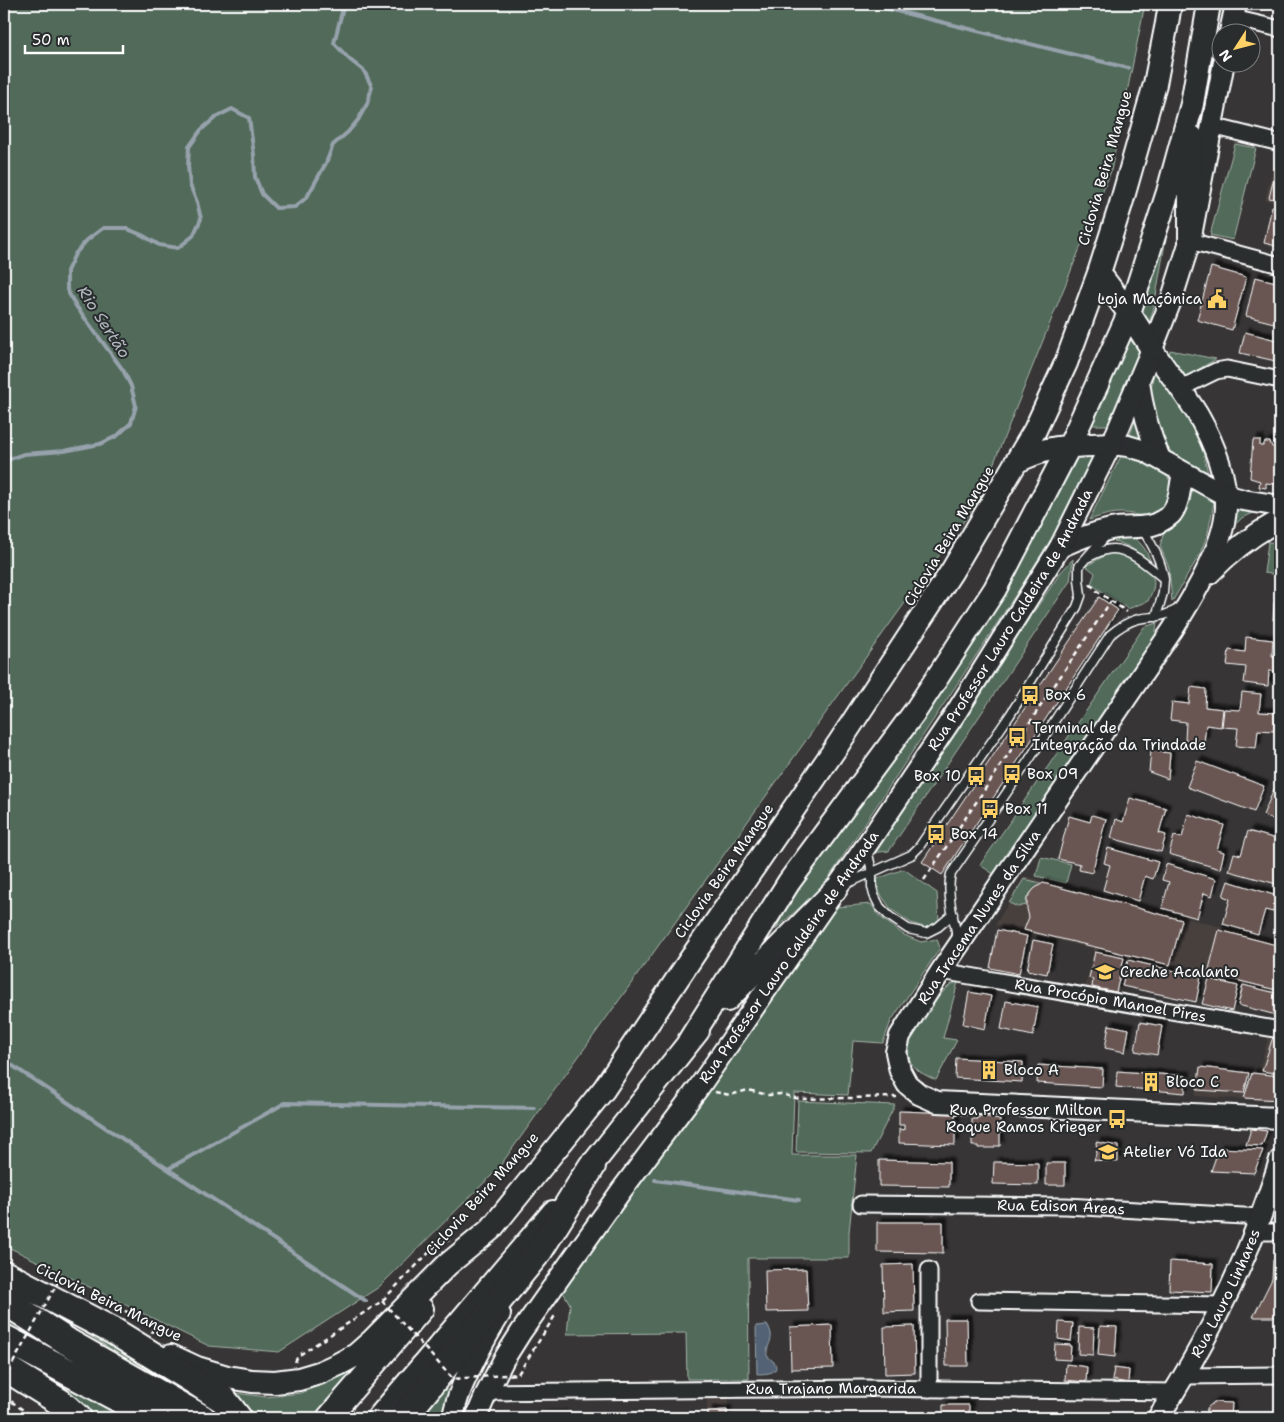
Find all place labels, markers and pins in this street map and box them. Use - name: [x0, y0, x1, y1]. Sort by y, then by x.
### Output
- public building icon: Loja Maçônica: [1206, 288, 1228, 310]
- place label: Loja Maçônica: [1097, 289, 1203, 309]
- bus stop icon: Box 6: [1019, 684, 1041, 706]
- place label: Box 6: [1045, 685, 1086, 705]
- place label: Terminal de Integração da Trindade: [1032, 718, 1207, 755]
- bus stop icon: Terminal de Integração da Trindade: [1006, 726, 1028, 748]
- bus stop icon: Box 09: [1001, 763, 1023, 785]
- place label: Box 09: [1027, 764, 1078, 784]
- bus stop icon: Box 10: [965, 765, 987, 787]
- place label: Box 10: [914, 766, 961, 786]
- bus stop icon: Box 11: [979, 798, 1001, 820]
- place label: Box 11: [1005, 799, 1048, 819]
- bus stop icon: Box 14: [925, 823, 947, 845]
- place label: Box 14: [951, 824, 998, 844]
- school or university icon: Creche Acalanto: [1094, 961, 1116, 983]
- place label: Creche Acalanto: [1120, 962, 1239, 982]
- building icon: Bloco A: [978, 1059, 1000, 1081]
- place label: Bloco A: [1004, 1060, 1059, 1080]
- building icon: Bloco C: [1140, 1071, 1162, 1093]
- place label: Bloco C: [1166, 1072, 1219, 1092]
- place label: Rua Professor Milton Roque Ramos Krieger: [946, 1100, 1102, 1137]
- bus stop icon: Rua Professor Milton Roque Ramos Krieger: [1106, 1108, 1128, 1130]
- school or university icon: Atelier Vó Ida: [1097, 1141, 1119, 1163]
- place label: Atelier Vó Ida: [1123, 1142, 1228, 1162]

